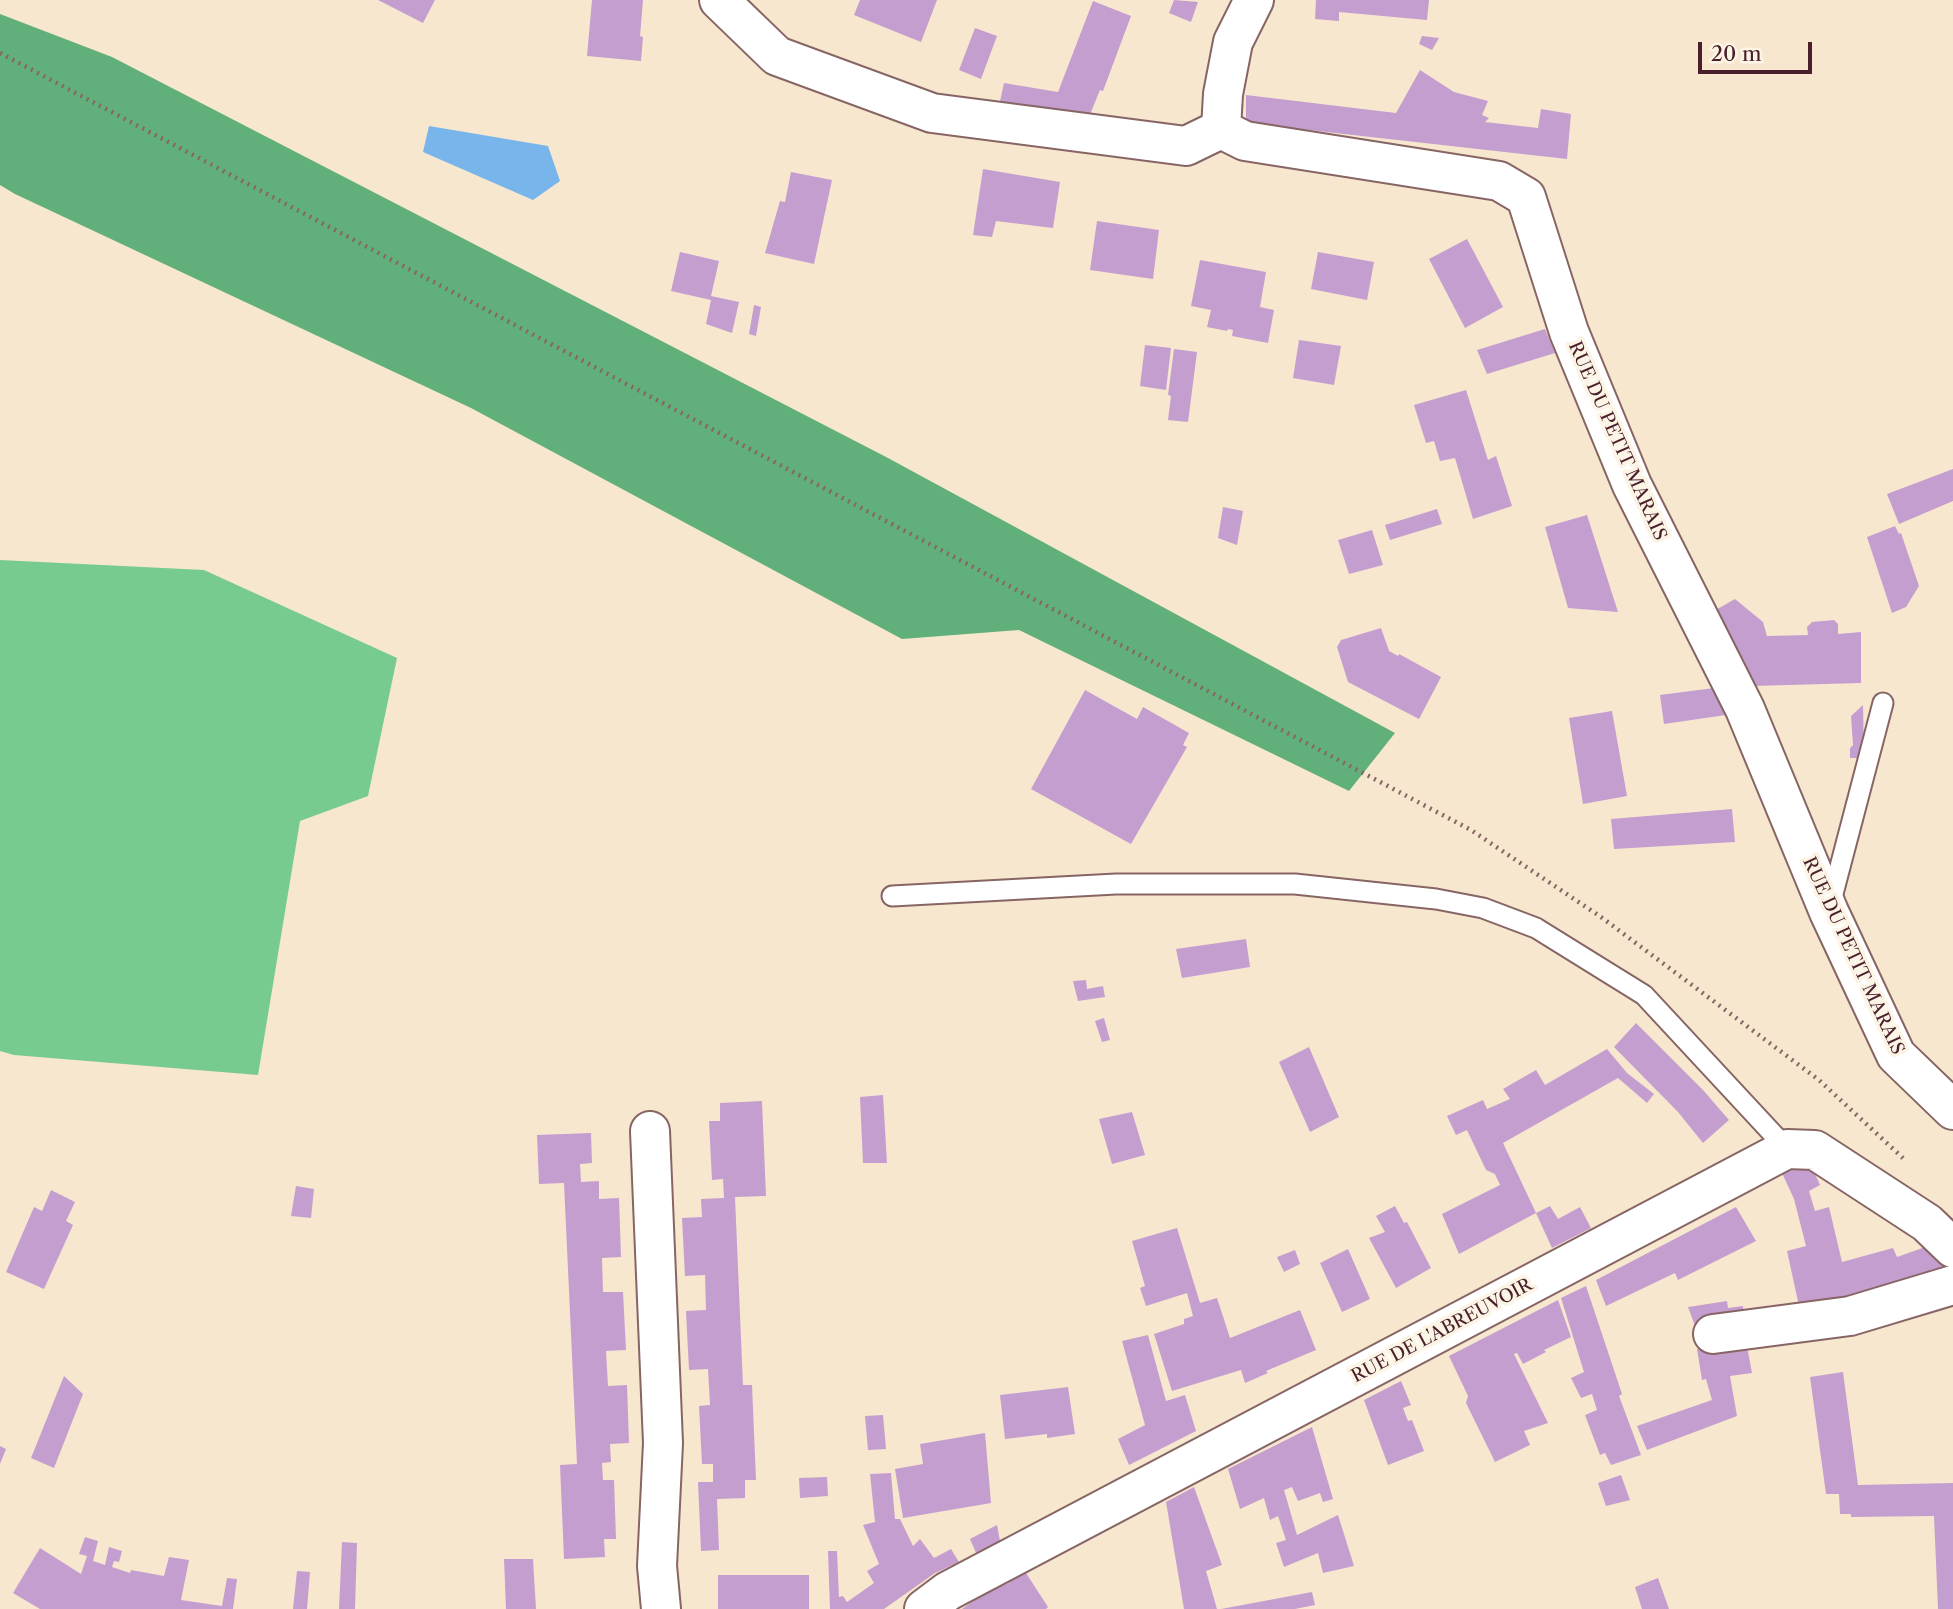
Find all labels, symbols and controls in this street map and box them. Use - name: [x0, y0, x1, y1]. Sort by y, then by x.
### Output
- scale bar: [1701, 28, 1815, 72]
- text: 20 m: [1711, 41, 1762, 66]
- street label: RUE DU PETIT MARAIS: [1563, 338, 1671, 544]
- street label: RUE DU PETIT MARAIS: [1798, 854, 1908, 1058]
- street label: RUE DE L'ABREUVOIR: [1348, 1274, 1536, 1388]

